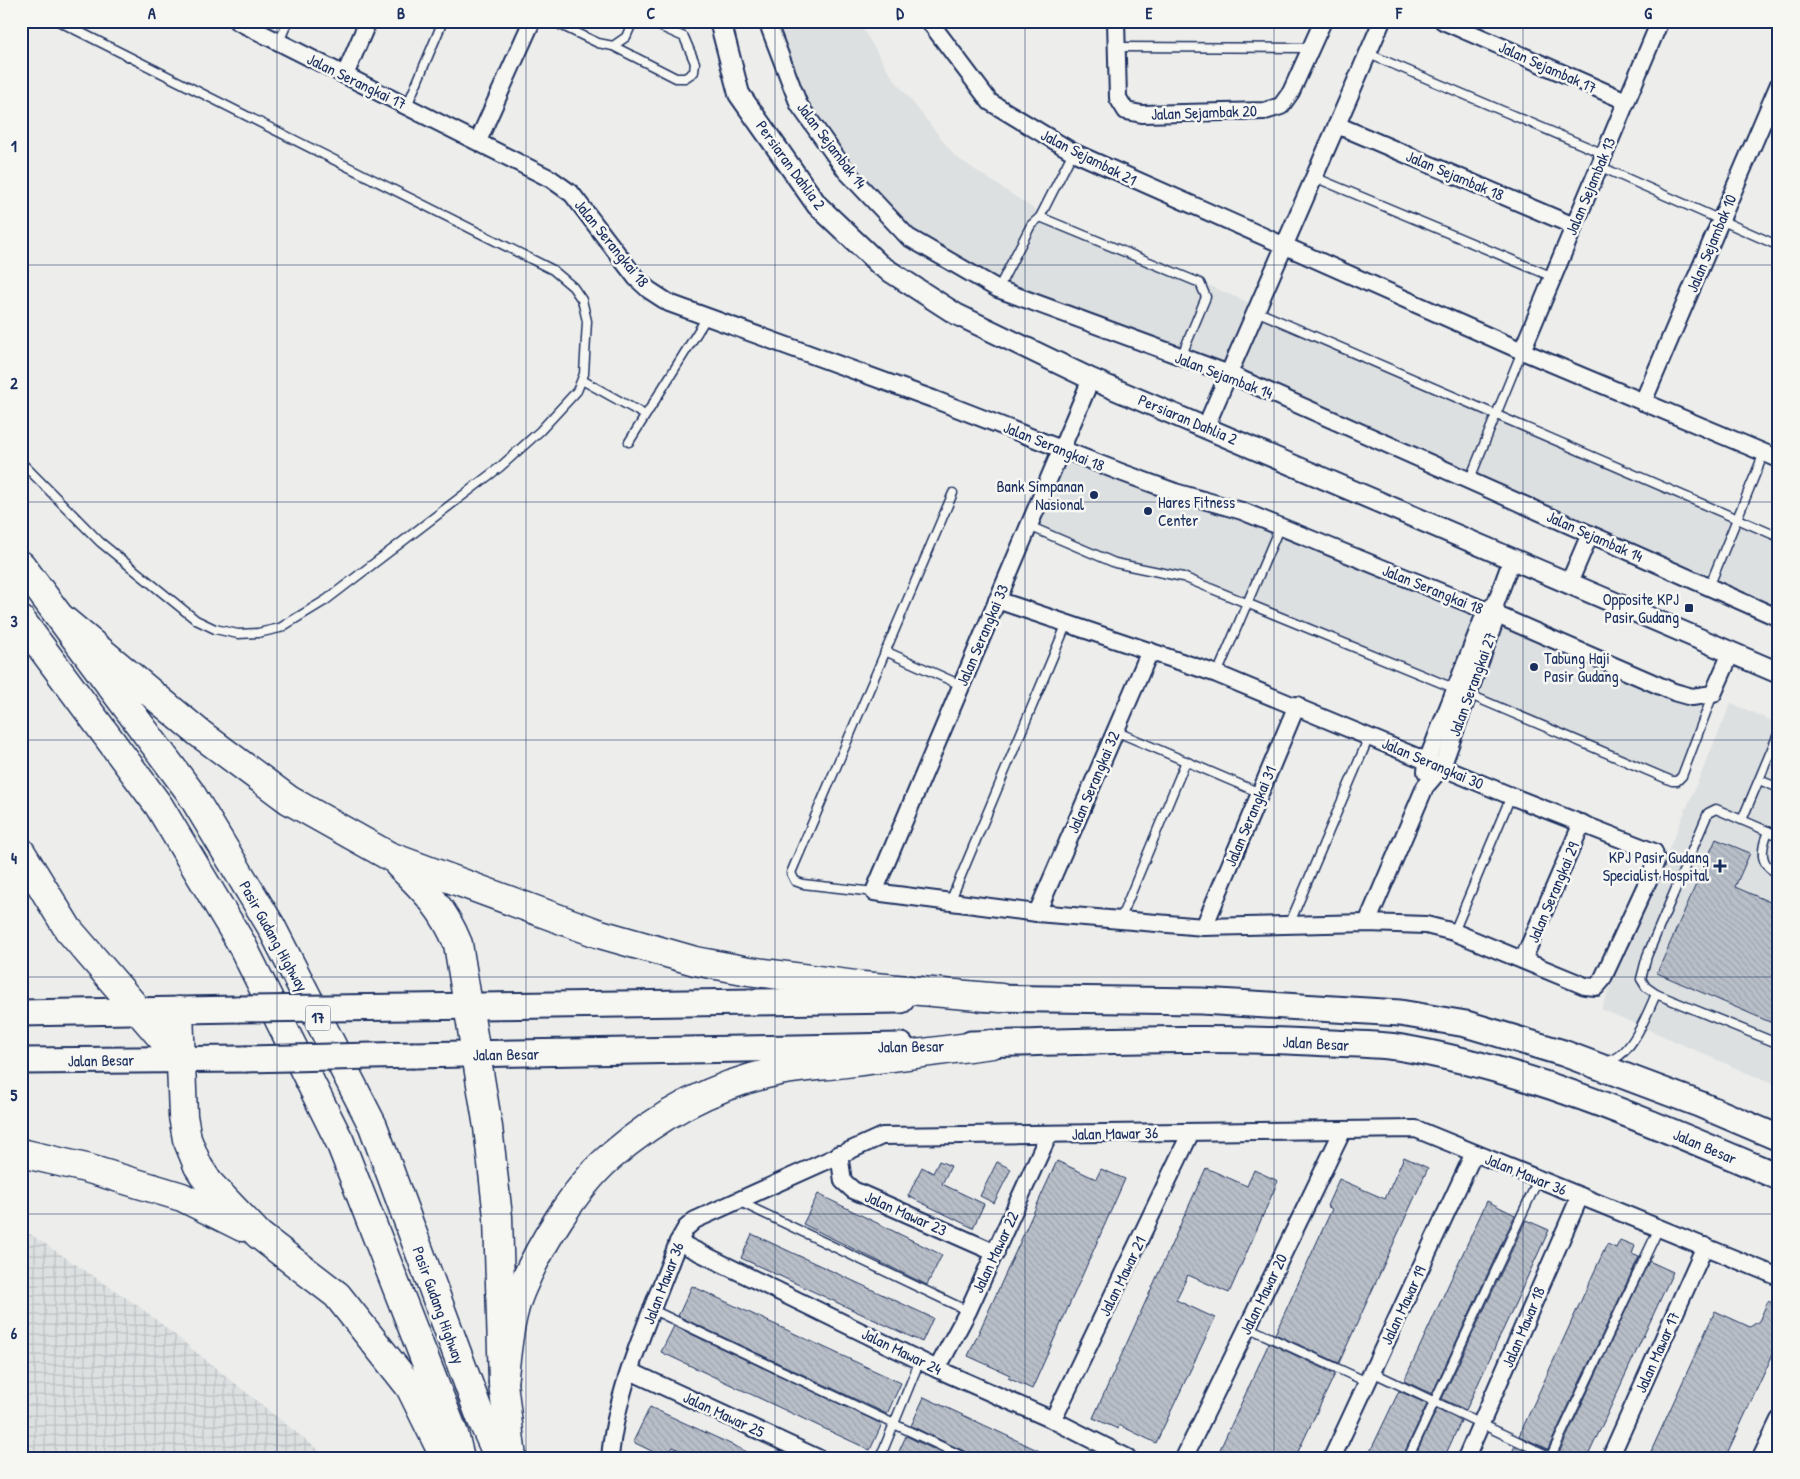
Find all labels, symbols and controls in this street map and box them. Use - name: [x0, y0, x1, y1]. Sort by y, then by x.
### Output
- text: A: [148, 2, 156, 24]
- text: B: [397, 2, 405, 24]
- text: C: [647, 2, 656, 24]
- text: D: [896, 2, 904, 24]
- text: E: [1145, 2, 1153, 24]
- text: F: [1395, 2, 1403, 24]
- text: G: [1644, 2, 1652, 24]
- street label: Jalan Sejambak 17: [1495, 36, 1601, 98]
- street label: Jalan Serangkai 17: [304, 47, 410, 115]
- street label: Jalan Sejambak 14: [792, 97, 872, 193]
- street label: Jalan Sejambak 20: [1151, 99, 1257, 125]
- street label: Persiaran Dahlia 2: [751, 116, 831, 215]
- street label: Jalan Sejambak 21: [1037, 123, 1141, 191]
- street label: Jalan Sejambak 13: [1559, 134, 1621, 238]
- text: 1: [11, 135, 17, 157]
- street label: Jalan Sejambak 18: [1403, 145, 1507, 206]
- street label: Jalan Sejambak 10: [1680, 191, 1742, 295]
- street label: Jalan Serangkai 18: [570, 194, 654, 292]
- street label: Jalan Sejambak 14: [1172, 346, 1276, 404]
- text: 2: [10, 372, 18, 394]
- street label: Persiaran Dahlia 2: [1135, 388, 1241, 450]
- street label: Jalan Serangkai 18: [1000, 416, 1108, 476]
- place label: Bank Simpanan Nasional: [996, 475, 1085, 515]
- marker: Bank Simpanan Nasional: [1088, 489, 1100, 501]
- place label: Hares Fitness Center: [1158, 491, 1235, 531]
- marker: Hares Fitness Center: [1142, 505, 1154, 517]
- street label: Jalan Sejambak 14: [1543, 505, 1647, 567]
- street label: Jalan Serangkai 18: [1379, 559, 1487, 619]
- street label: Jalan Serangkai 33: [951, 581, 1013, 689]
- place label: Opposite KPJ Pasir Gudang: [1603, 588, 1679, 628]
- marker: Opposite KPJ Pasir Gudang: [1683, 602, 1695, 614]
- text: 3: [10, 610, 18, 632]
- street label: Jalan Serangkai 27: [1443, 629, 1501, 739]
- place label: Tabung Haji Pasir Gudang: [1544, 647, 1619, 687]
- marker: Tabung Haji Pasir Gudang: [1528, 661, 1540, 673]
- street label: Jalan Serangkai 32: [1062, 727, 1125, 836]
- street label: Jalan Serangkai 30: [1379, 732, 1487, 794]
- street label: Jalan Serangkai 31: [1219, 762, 1281, 870]
- street label: Jalan Serangkai 29: [1522, 838, 1584, 946]
- place label: KPJ Pasir Gudang Specialist Hospital: [1603, 846, 1710, 886]
- text: 4: [11, 847, 17, 869]
- marker: KPJ Pasir Gudang Specialist Hospital: [1713, 859, 1727, 873]
- street label: Pasir Gudang Highway: [234, 877, 314, 996]
- road number: 17: [306, 1006, 330, 1030]
- street label: Jalan Besar: [1282, 1030, 1350, 1056]
- street label: Jalan Besar: [877, 1034, 945, 1058]
- street label: Jalan Besar: [472, 1042, 540, 1066]
- street label: Jalan Besar: [67, 1048, 135, 1072]
- text: 5: [11, 1084, 18, 1106]
- street label: Jalan Mawar 36: [1072, 1121, 1158, 1145]
- street label: Jalan Besar: [1670, 1123, 1740, 1169]
- street label: Jalan Mawar 36: [1482, 1148, 1570, 1200]
- street label: Jalan Mawar 23: [862, 1185, 950, 1241]
- street label: Jalan Mawar 22: [966, 1207, 1024, 1296]
- street label: Jalan Mawar 21: [1093, 1232, 1151, 1320]
- street label: Jalan Mawar 36: [637, 1239, 689, 1327]
- street label: Pasir Gudang Highway: [408, 1243, 471, 1367]
- street label: Jalan Mawar 20: [1234, 1250, 1292, 1338]
- street label: Jalan Mawar 19: [1375, 1262, 1431, 1348]
- street label: Jalan Mawar 18: [1496, 1283, 1550, 1371]
- street label: Jalan Mawar 17: [1629, 1308, 1685, 1396]
- text: 6: [11, 1322, 18, 1344]
- street label: Jalan Mawar 24: [858, 1322, 946, 1380]
- street label: Jalan Mawar 25: [680, 1386, 768, 1442]

